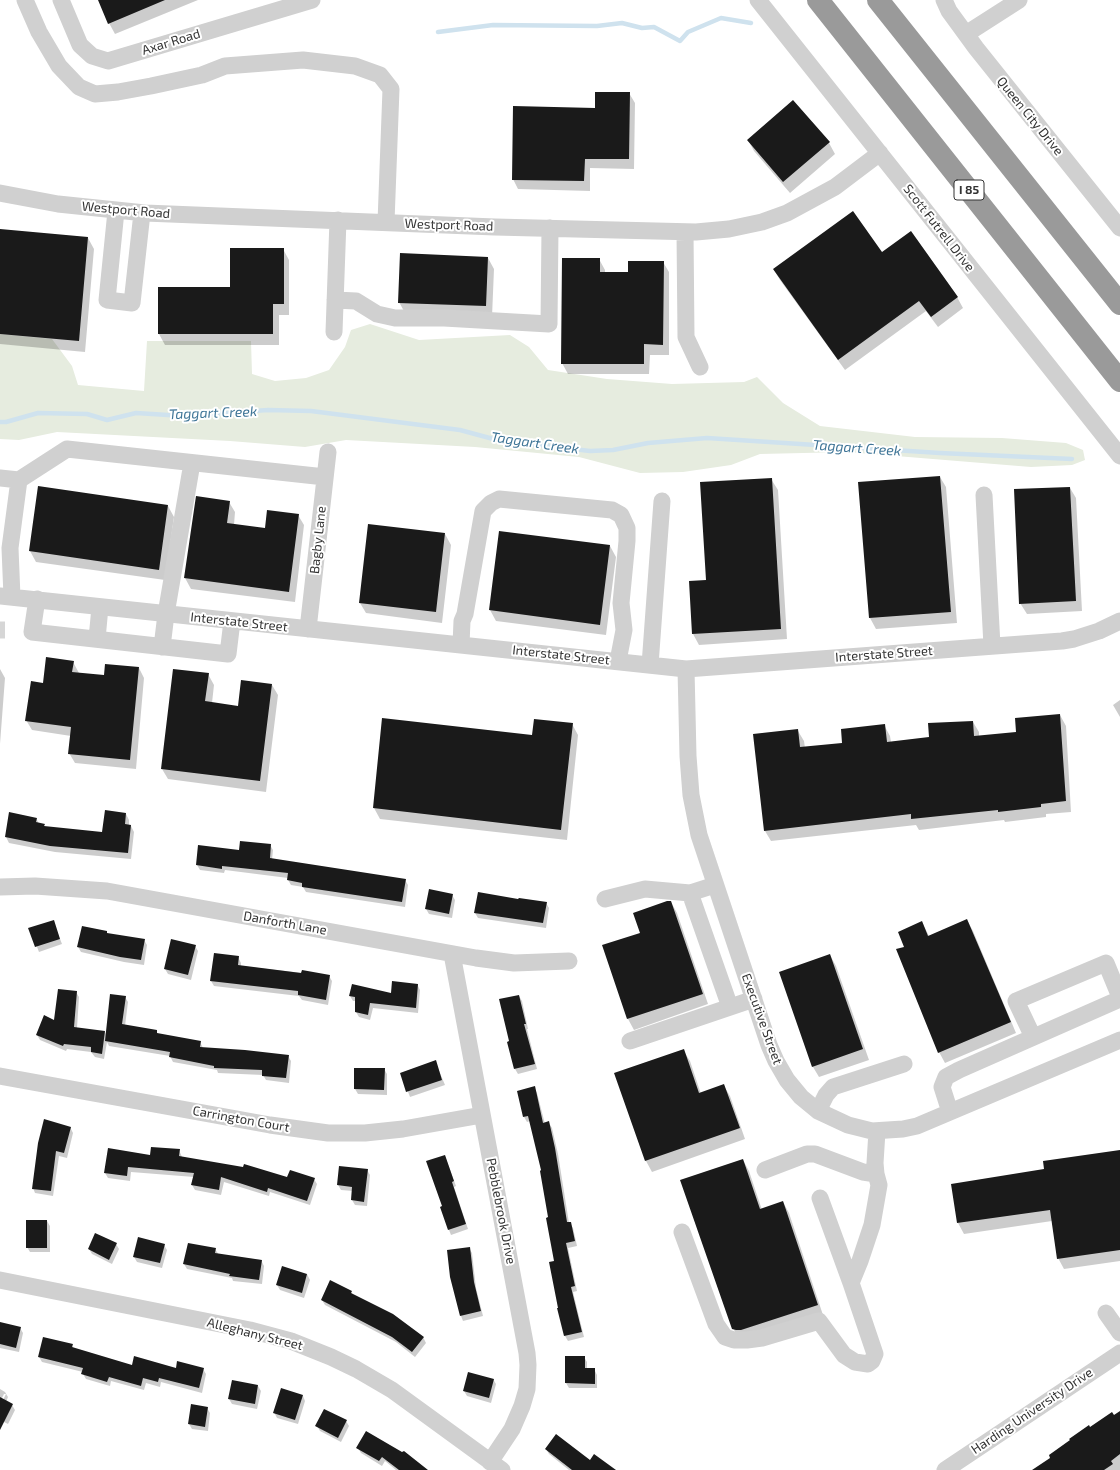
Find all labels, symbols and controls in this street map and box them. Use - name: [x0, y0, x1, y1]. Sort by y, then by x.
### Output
- street label: Axar Road: [140, 26, 202, 58]
- street label: Queen City Drive: [993, 73, 1067, 159]
- road number: I 85: [954, 180, 984, 200]
- street label: Scott Futrell Drive: [900, 181, 978, 275]
- street label: Westport Road: [81, 198, 171, 222]
- street label: Westport Road: [404, 216, 494, 234]
- water label: Taggart Creek: [169, 403, 257, 423]
- water label: Taggart Creek: [490, 429, 580, 457]
- water label: Taggart Creek: [812, 437, 902, 459]
- street label: Bagby Lane: [307, 505, 329, 575]
- street label: Interstate Street: [190, 609, 288, 635]
- street label: Interstate Street: [512, 642, 610, 668]
- street label: Interstate Street: [835, 643, 933, 665]
- street label: Danforth Lane: [242, 908, 328, 938]
- street label: Executive Street: [738, 971, 786, 1067]
- street label: Carrington Court: [191, 1103, 291, 1135]
- street label: Pebblebrook Drive: [483, 1157, 519, 1265]
- street label: Alleghany Street: [205, 1315, 305, 1353]
- street label: Harding University Drive: [968, 1365, 1096, 1457]

